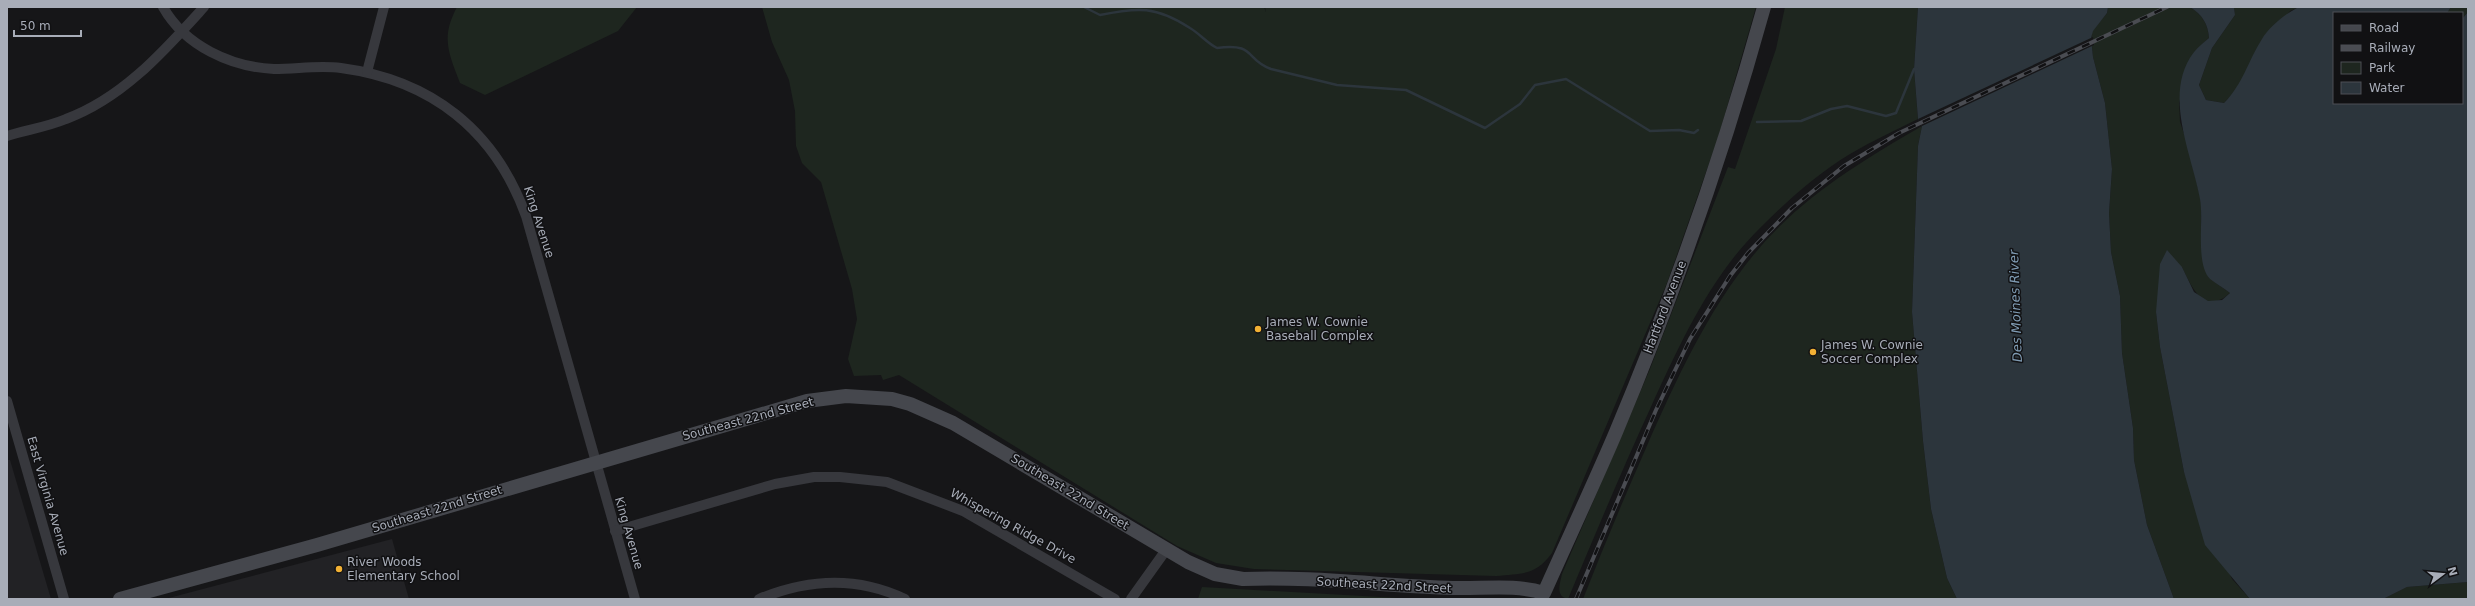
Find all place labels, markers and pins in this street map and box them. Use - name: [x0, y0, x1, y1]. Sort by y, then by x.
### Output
- place label: James W. Cownie Baseball Complex: [1265, 315, 1373, 343]
- marker: James W. Cownie Baseball Complex: [1253, 324, 1263, 334]
- place label: James W. Cownie Soccer Complex: [1820, 338, 1923, 366]
- marker: James W. Cownie Soccer Complex: [1808, 347, 1818, 357]
- place label: River Woods Elementary School: [347, 555, 460, 583]
- marker: River Woods Elementary School: [334, 564, 344, 574]

